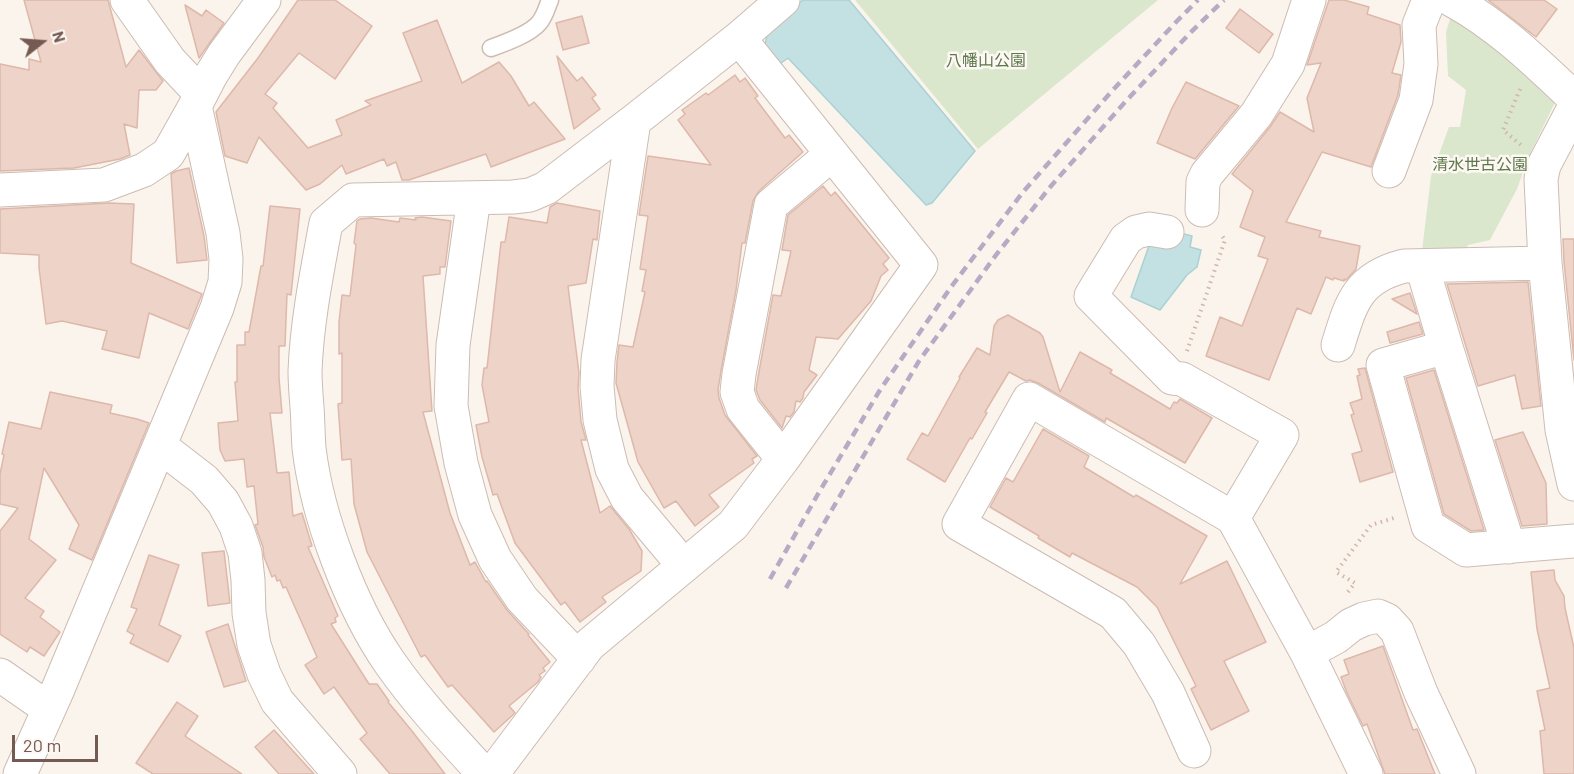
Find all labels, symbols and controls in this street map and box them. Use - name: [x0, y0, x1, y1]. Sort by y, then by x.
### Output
- north arrow: [12, 12, 72, 72]
- text: N: [49, 29, 70, 44]
- park label: 八幡山公園: [946, 51, 1026, 71]
- park label: 清水世古公園: [1432, 155, 1528, 175]
- scale bar: [15, 723, 100, 761]
- text: 20 m: [23, 734, 61, 756]

